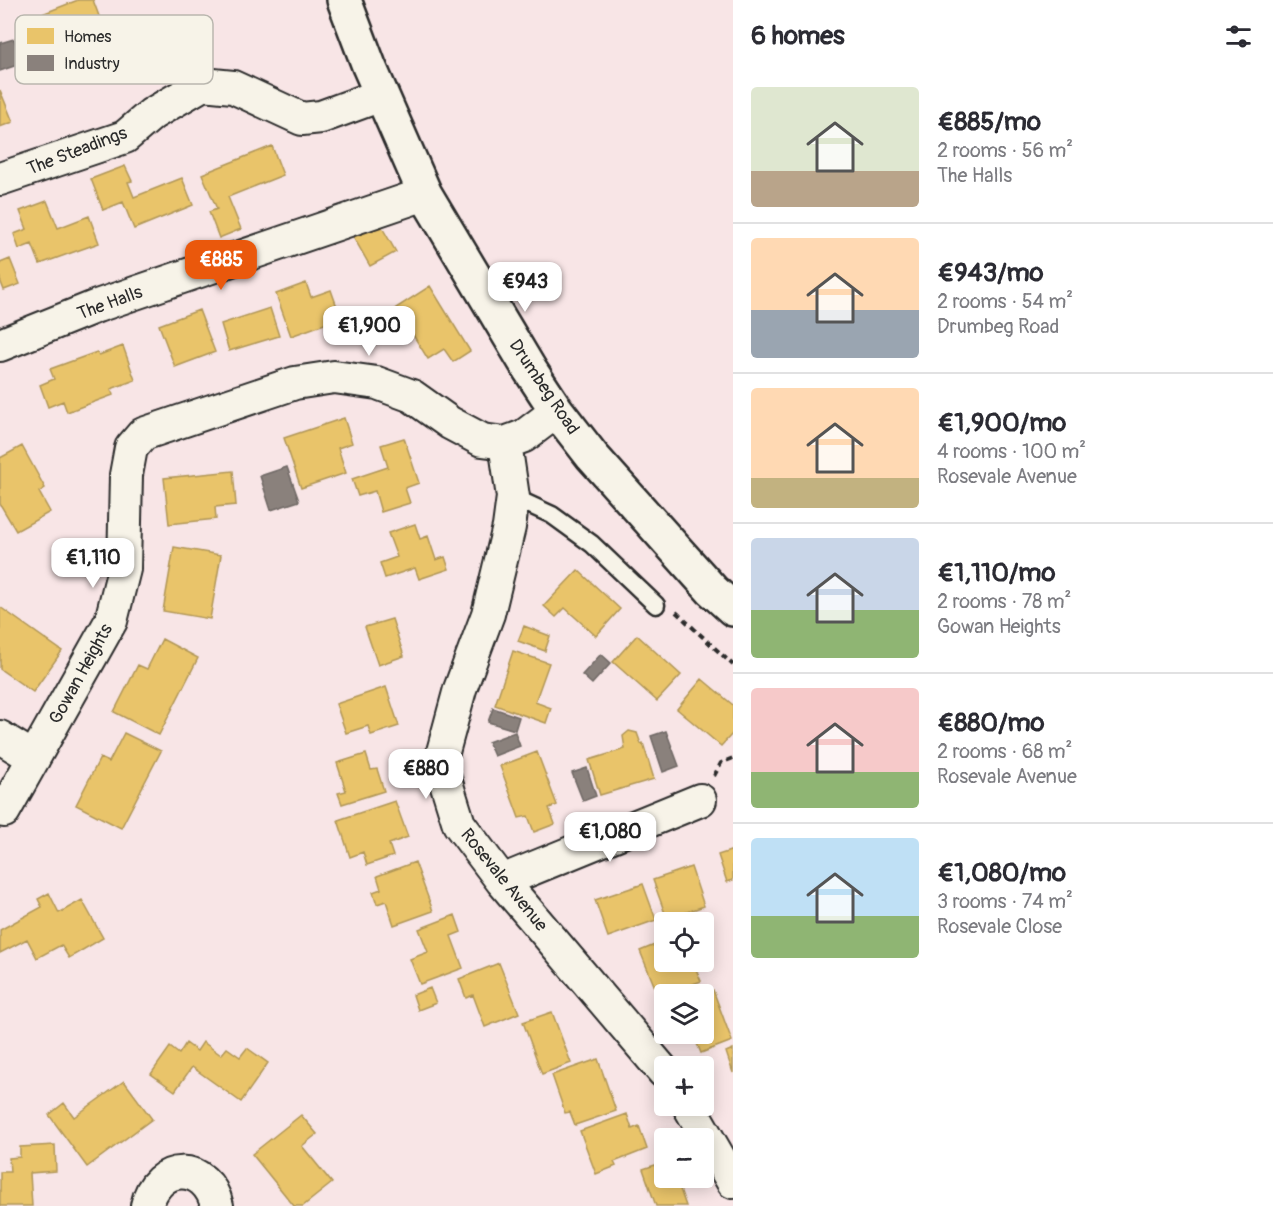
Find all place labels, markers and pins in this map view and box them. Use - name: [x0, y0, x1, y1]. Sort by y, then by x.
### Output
- pin: €885: [185, 240, 257, 291]
- pin: €943: [489, 262, 561, 313]
- pin: €1,900: [320, 306, 418, 357]
- pin: €1,110: [44, 538, 142, 589]
- pin: €880: [390, 749, 462, 800]
- pin: €1,080: [561, 812, 659, 863]

